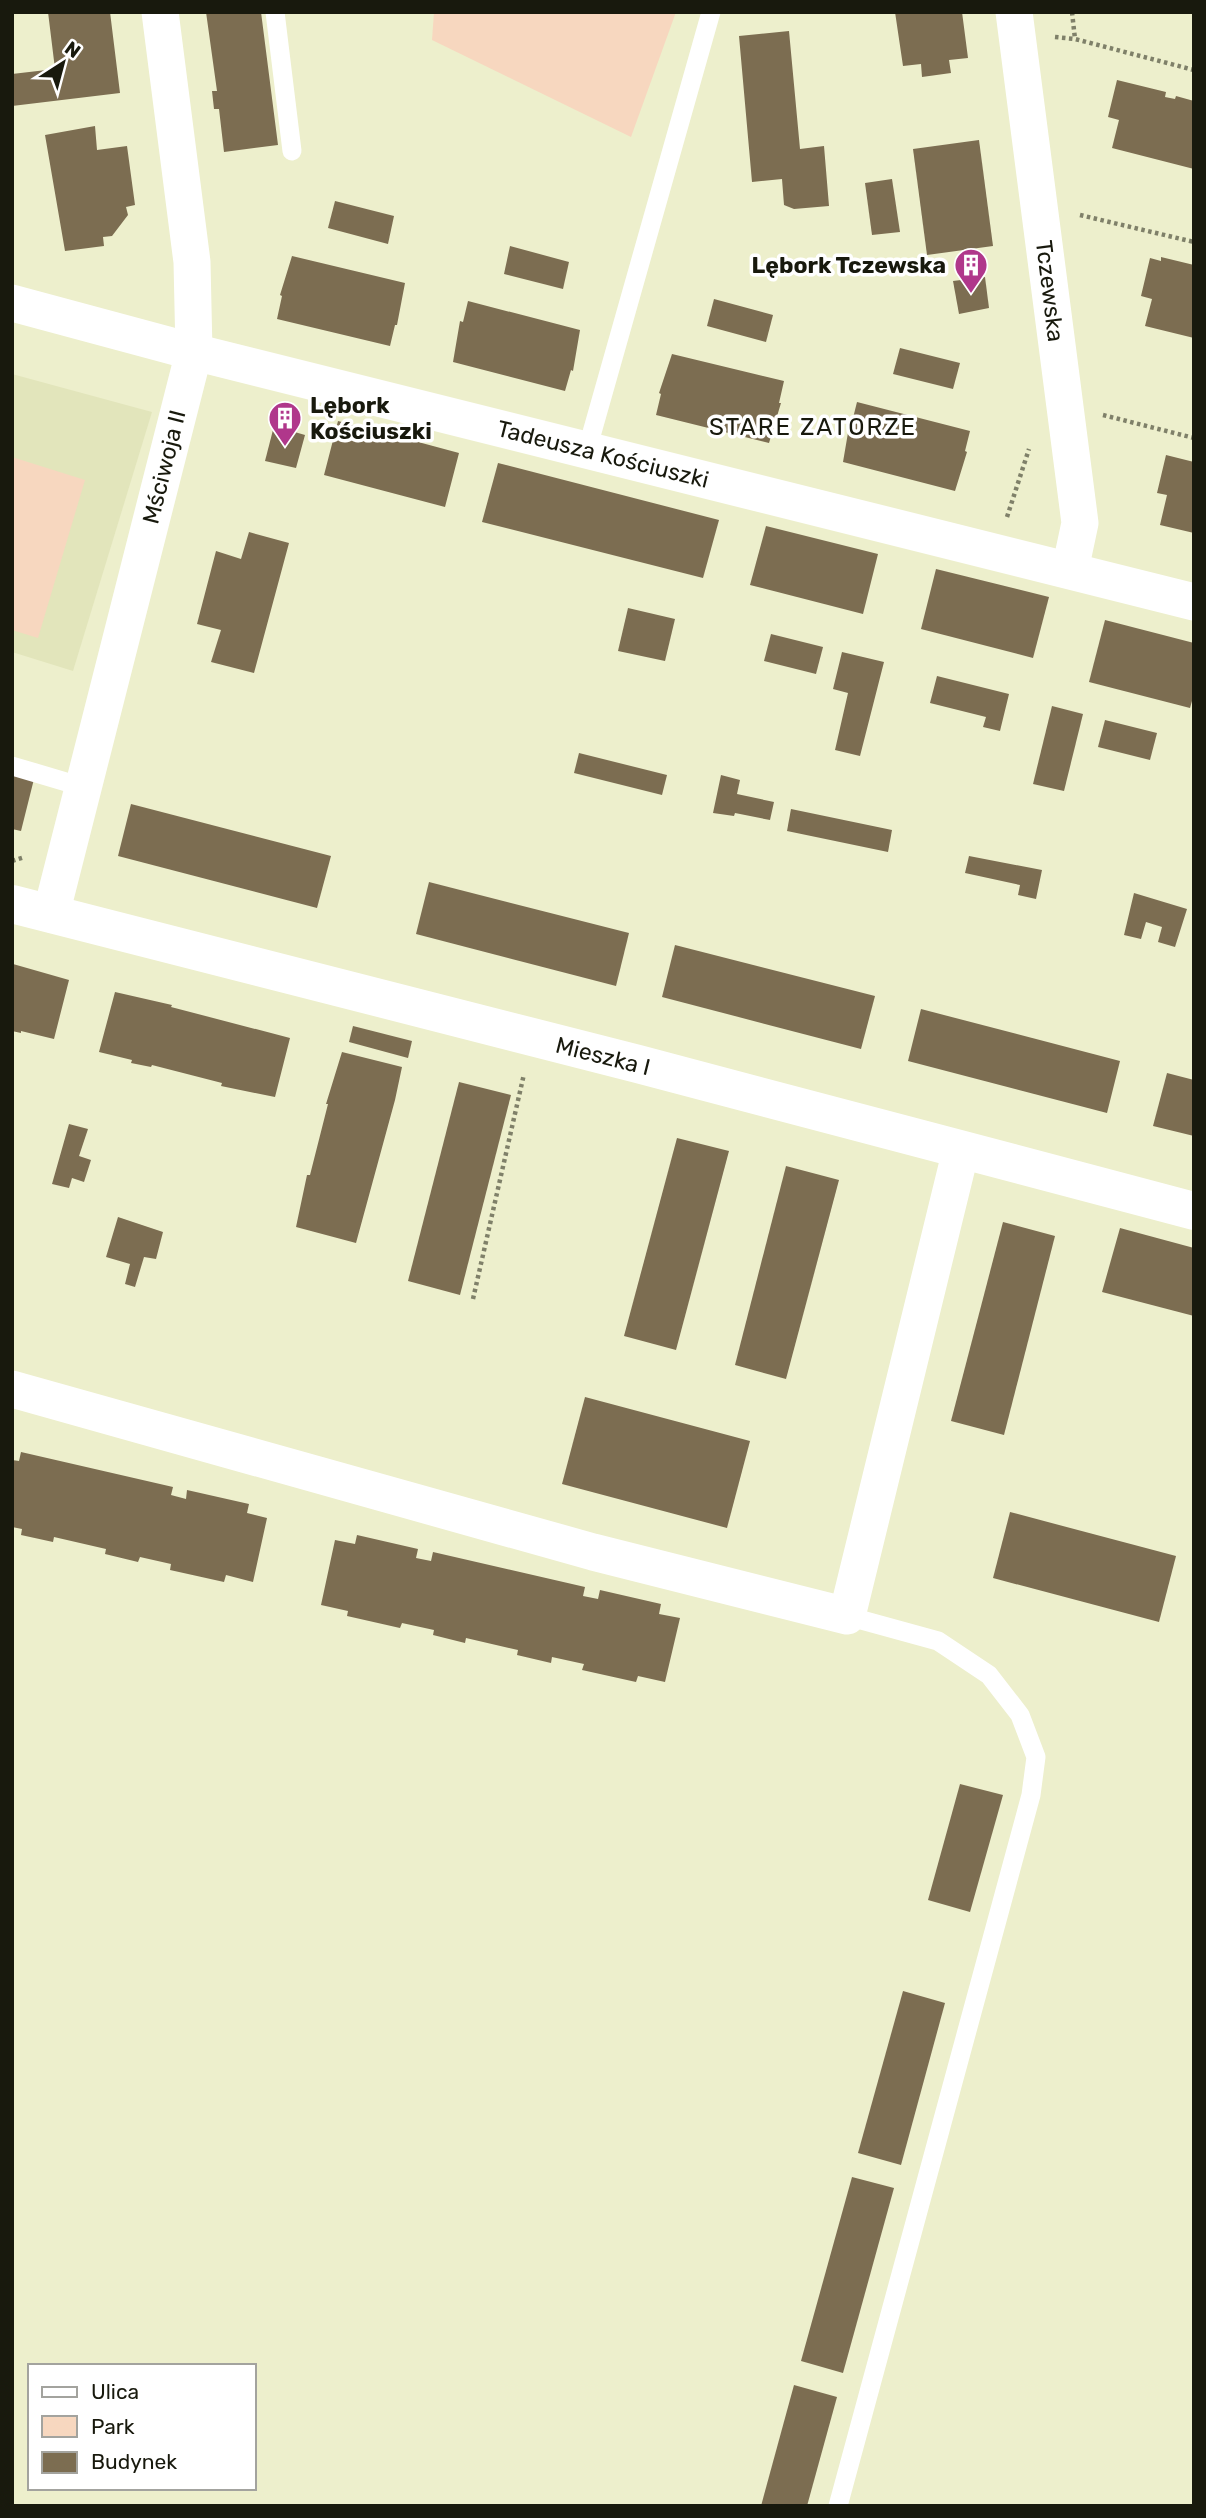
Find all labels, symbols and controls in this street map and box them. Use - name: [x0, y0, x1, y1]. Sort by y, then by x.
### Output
- north arrow: [28, 28, 98, 98]
- text: N: [60, 36, 85, 63]
- street label: Tczewska: [1030, 239, 1070, 343]
- building icon: Lębork Tczewska: [952, 246, 990, 295]
- place label: Lębork Tczewska: [752, 251, 946, 279]
- place label: Lębork Kościuszki: [310, 391, 432, 445]
- building icon: Lębork Kościuszki: [266, 399, 304, 448]
- street label: Mściwoja II: [136, 407, 192, 527]
- district label: STARE ZATORZE: [709, 413, 917, 441]
- street label: Tadeusza Kościuszki: [494, 414, 712, 494]
- street label: Mieszka I: [553, 1031, 653, 1081]
- legend: [28, 2364, 256, 2490]
- text: Ulica: [91, 2379, 139, 2404]
- text: Park: [91, 2414, 135, 2439]
- text: Budynek: [91, 2449, 177, 2474]

